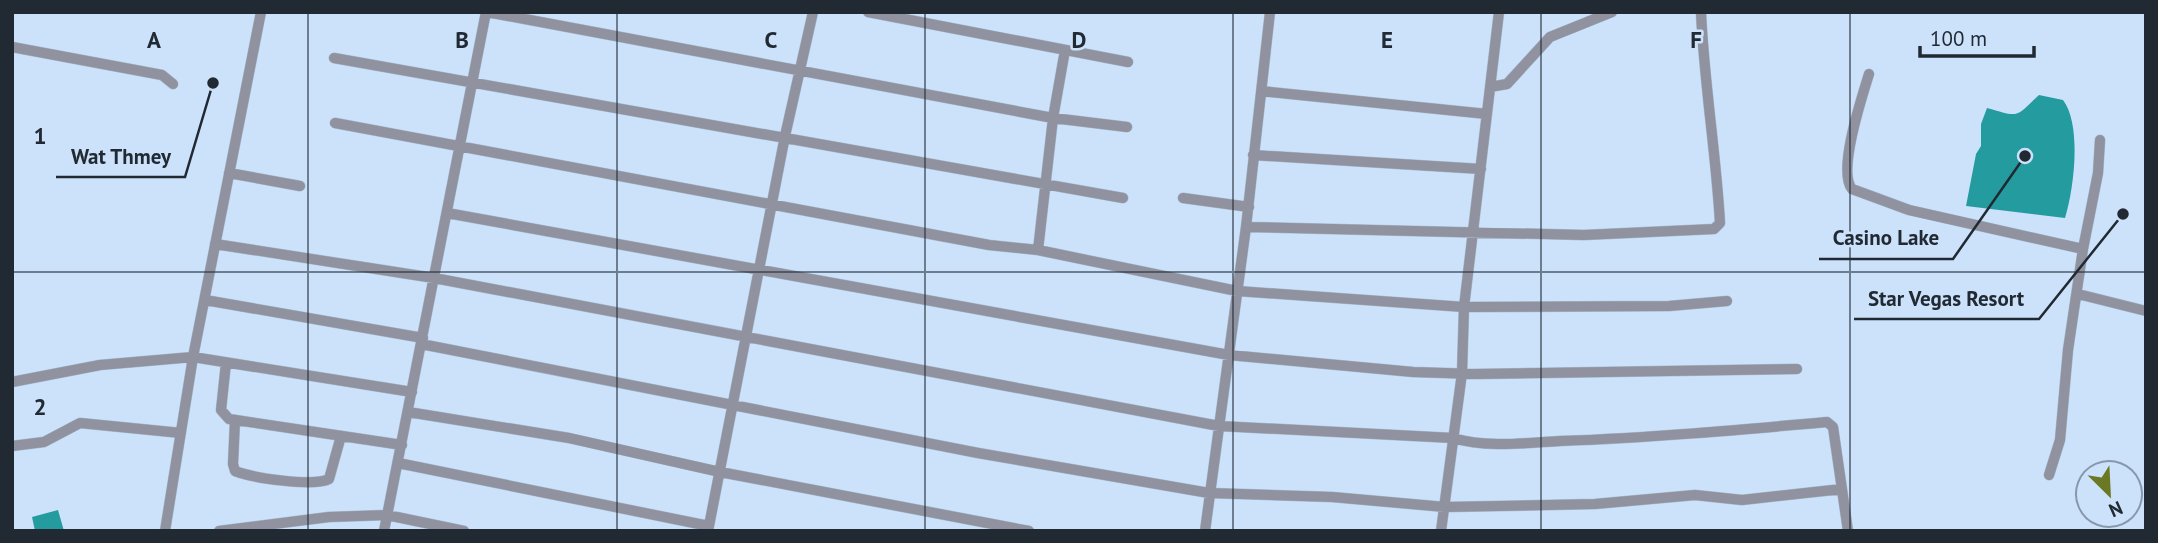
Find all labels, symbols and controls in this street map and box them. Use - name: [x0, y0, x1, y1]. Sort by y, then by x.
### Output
- scale bar: [1920, 14, 2034, 58]
- text: A: [147, 25, 161, 54]
- text: B: [455, 25, 469, 54]
- text: C: [765, 25, 778, 54]
- text: D: [1072, 25, 1086, 54]
- text: E: [1381, 25, 1393, 54]
- text: F: [1690, 25, 1702, 54]
- text: 100 m: [1930, 25, 1987, 52]
- text: 1: [33, 121, 47, 150]
- callout: Wat Thmey: [56, 135, 185, 177]
- text: Wat Thmey: [71, 143, 172, 170]
- callout: Casino Lake: [1819, 217, 1953, 259]
- text: Casino Lake: [1833, 224, 1939, 251]
- callout: Star Vegas Resort: [1854, 277, 2039, 319]
- text: Star Vegas Resort: [1868, 285, 2025, 312]
- text: 2: [33, 392, 47, 421]
- north arrow: [2074, 459, 2144, 529]
- text: N: [2105, 496, 2126, 523]

